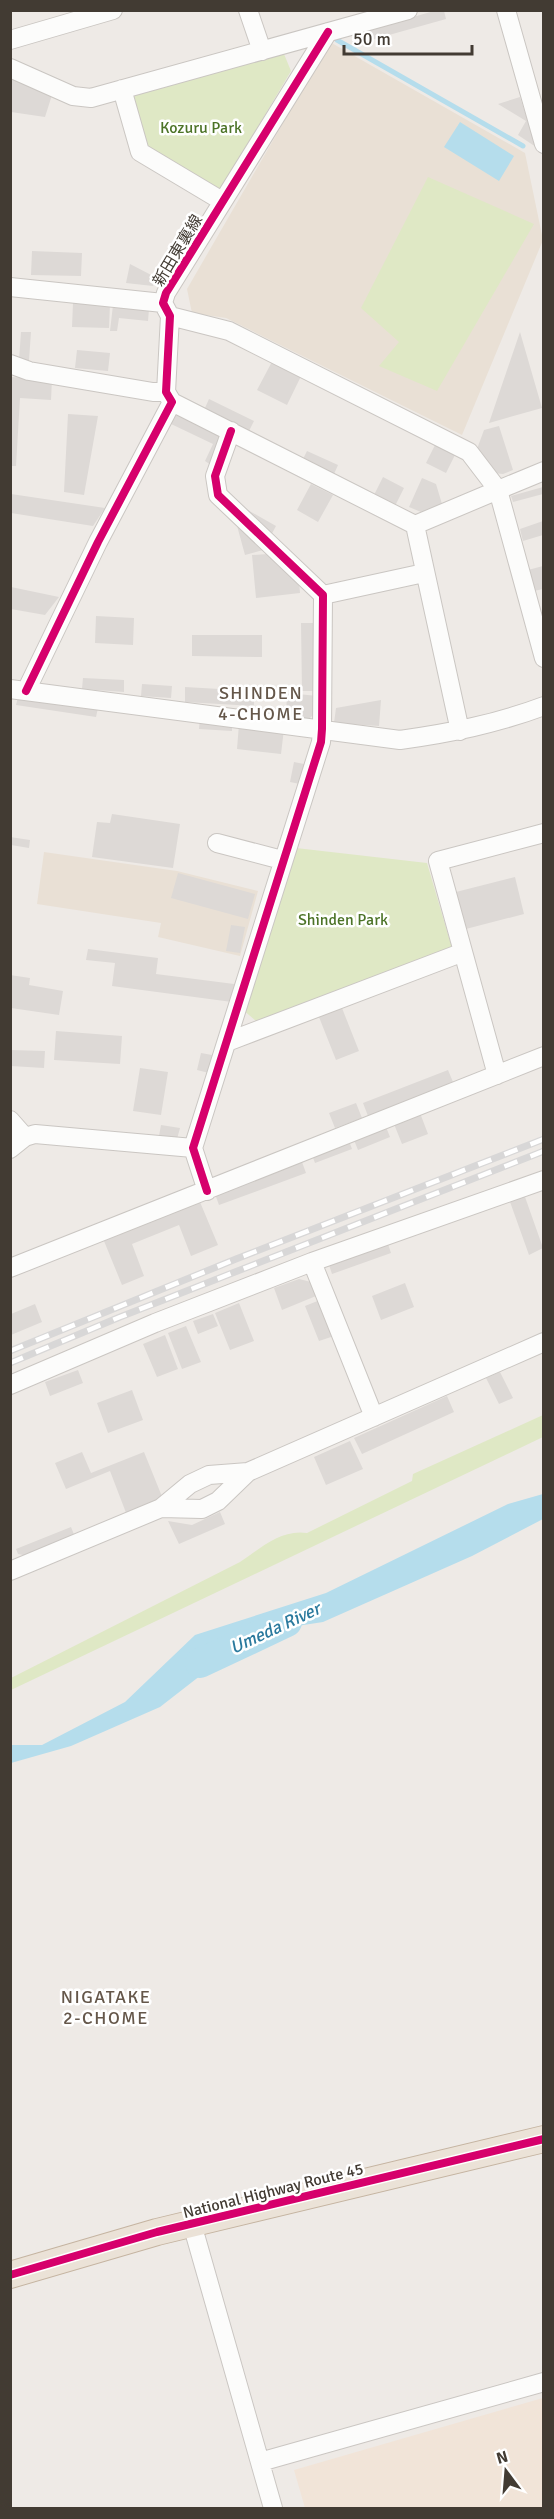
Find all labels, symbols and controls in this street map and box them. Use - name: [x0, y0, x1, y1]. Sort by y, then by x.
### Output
- scale bar: [344, 18, 472, 56]
- text: 50 m: [353, 28, 391, 50]
- park label: Kozuru Park: [160, 118, 242, 138]
- street label: 新田東裏線: [149, 211, 207, 290]
- district label: SHINDEN 4-CHOME: [218, 682, 304, 725]
- park label: Shinden Park: [298, 910, 388, 930]
- water label: Umeda River: [226, 1597, 326, 1658]
- district label: NIGATAKE 2-CHOME: [61, 1986, 151, 2029]
- street label: National Highway Route 45: [181, 2159, 366, 2223]
- north arrow: [476, 2441, 536, 2501]
- text: N: [494, 2446, 510, 2469]

